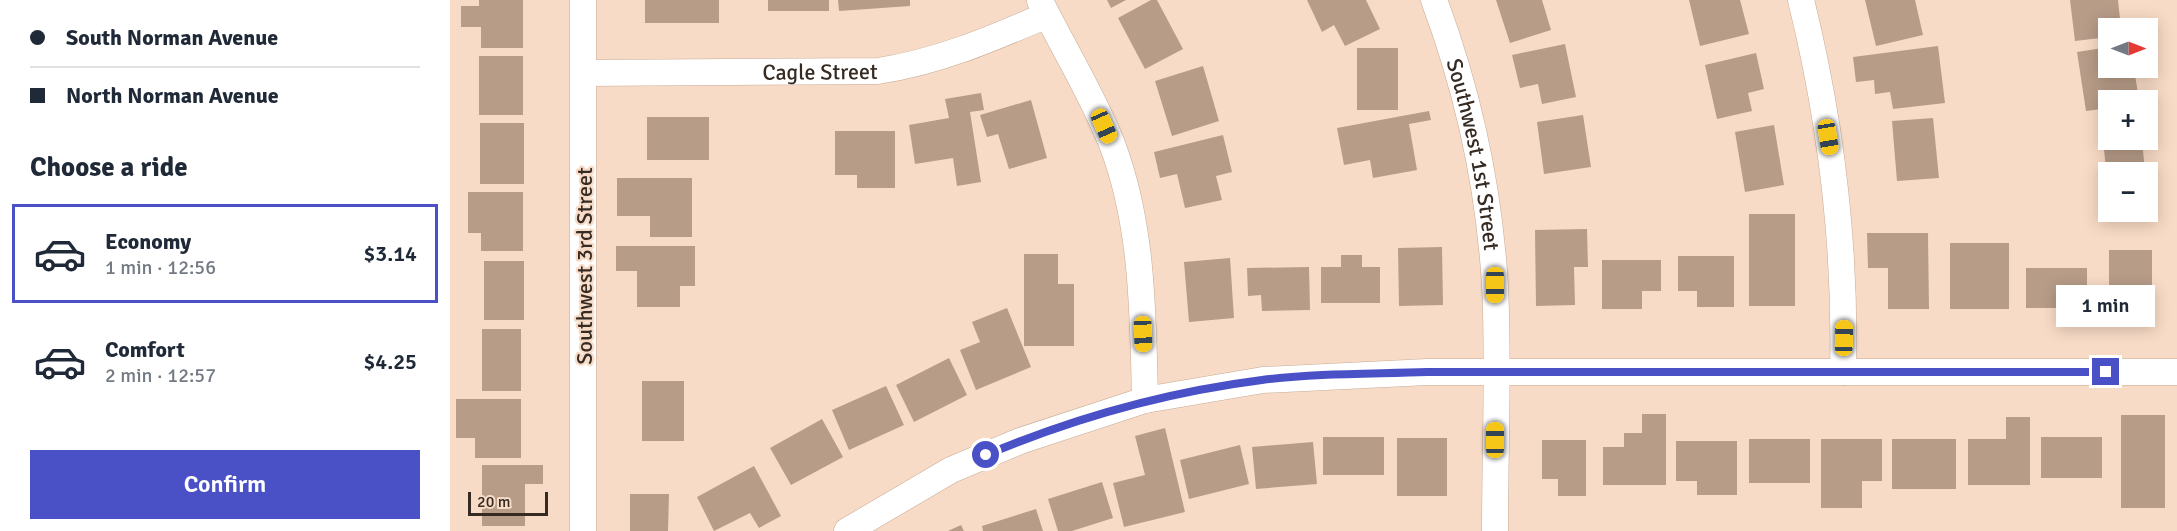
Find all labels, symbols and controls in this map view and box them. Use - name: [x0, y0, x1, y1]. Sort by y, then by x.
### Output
- north arrow: [2098, 18, 2158, 78]
- map controls: [2098, 18, 2158, 222]
- text: South Norman Avenue: [66, 24, 278, 51]
- street label: Southwest 1st Street: [1441, 55, 1505, 252]
- street label: Cagle Street: [762, 58, 878, 86]
- text: North Norman Avenue: [66, 82, 279, 109]
- button: +: [2098, 90, 2158, 150]
- car: [1088, 106, 1120, 146]
- car: [1816, 118, 1840, 156]
- text: Choose a ride: [30, 151, 188, 184]
- button: −: [2098, 162, 2158, 222]
- street label: Southwest 3rd Street: [571, 167, 598, 365]
- icon: car: [33, 227, 87, 281]
- text: Economy: [105, 228, 191, 255]
- text: $3.14: [363, 240, 417, 267]
- text: 1 min · 12:56: [105, 255, 216, 280]
- car: [1486, 267, 1504, 303]
- callout: 1 min: [2056, 285, 2156, 327]
- text: 1 min: [2082, 293, 2129, 318]
- car: [1133, 316, 1153, 352]
- car: [1835, 320, 1853, 356]
- icon: car: [33, 335, 87, 389]
- text: Comfort: [105, 336, 185, 363]
- text: $4.25: [363, 348, 417, 375]
- route end: [2092, 358, 2119, 385]
- text: 2 min · 12:57: [105, 363, 216, 388]
- car: [1486, 422, 1504, 458]
- route start: [972, 441, 999, 468]
- button: Confirm: [30, 450, 420, 519]
- scale bar: [468, 489, 548, 516]
- text: 20 m: [477, 492, 511, 512]

